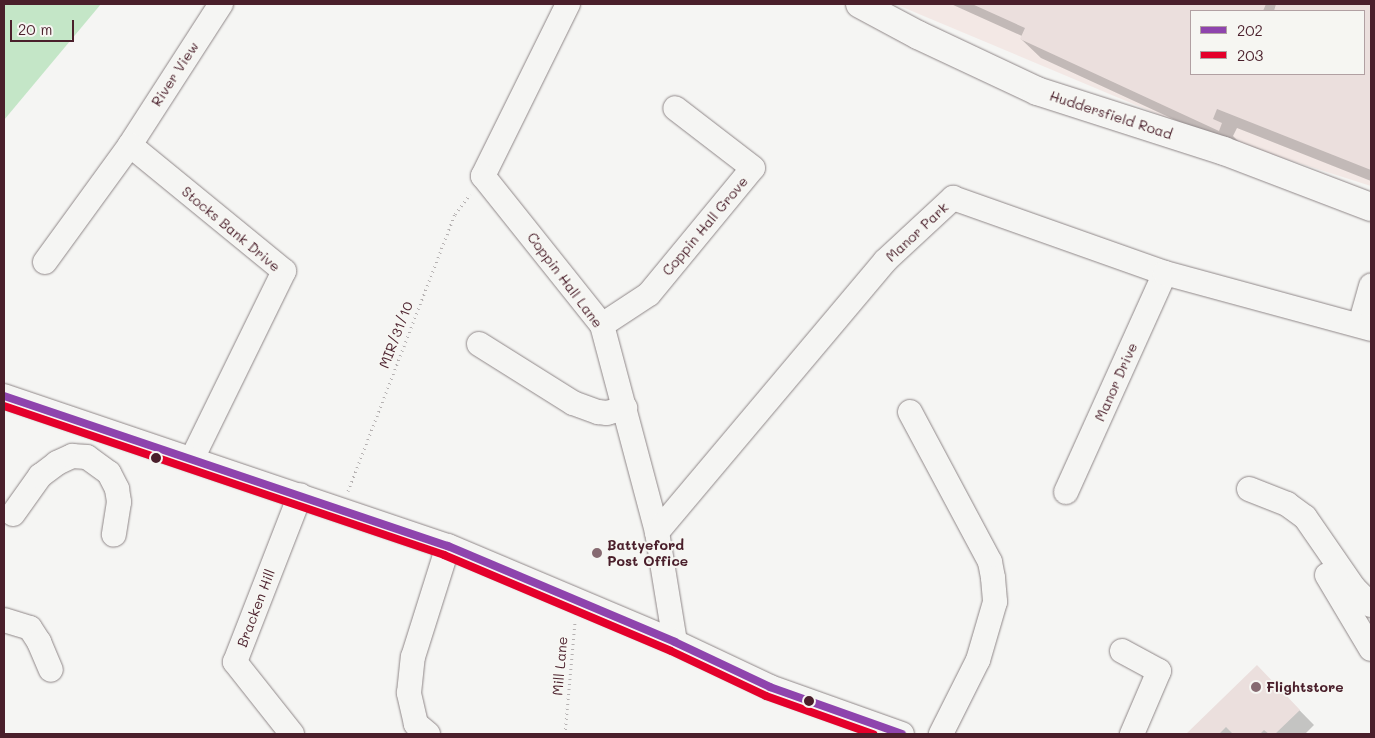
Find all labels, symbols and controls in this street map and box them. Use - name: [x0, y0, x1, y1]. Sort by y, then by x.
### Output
- scale bar: [12, 10, 76, 42]
- legend: [1190, 10, 1365, 75]
- text: 20 m: [18, 19, 52, 39]
- text: 202: [1237, 20, 1263, 40]
- street label: River View: [148, 39, 202, 109]
- text: 203: [1237, 45, 1263, 65]
- street label: Huddersfield Road: [1048, 87, 1174, 143]
- street label: Coppin Hall Grove: [659, 173, 751, 279]
- street label: Stocks Bank Drive: [178, 183, 284, 275]
- street label: Manor Park: [882, 199, 952, 265]
- street label: Coppin Hall Lane: [524, 229, 606, 331]
- street label: MIR/31/10: [376, 299, 416, 371]
- street label: Manor Drive: [1091, 340, 1141, 424]
- unlabelled marker: [151, 453, 161, 463]
- place label: Battyeford Post Office: [607, 537, 688, 570]
- marker: Battyeford Post Office: [591, 547, 603, 559]
- street label: Bracken Hill: [233, 567, 279, 649]
- street label: Mill Lane: [549, 636, 571, 696]
- place label: Flightstore: [1266, 679, 1344, 695]
- marker: Flightstore: [1250, 681, 1262, 693]
- unlabelled marker: [804, 696, 814, 706]

